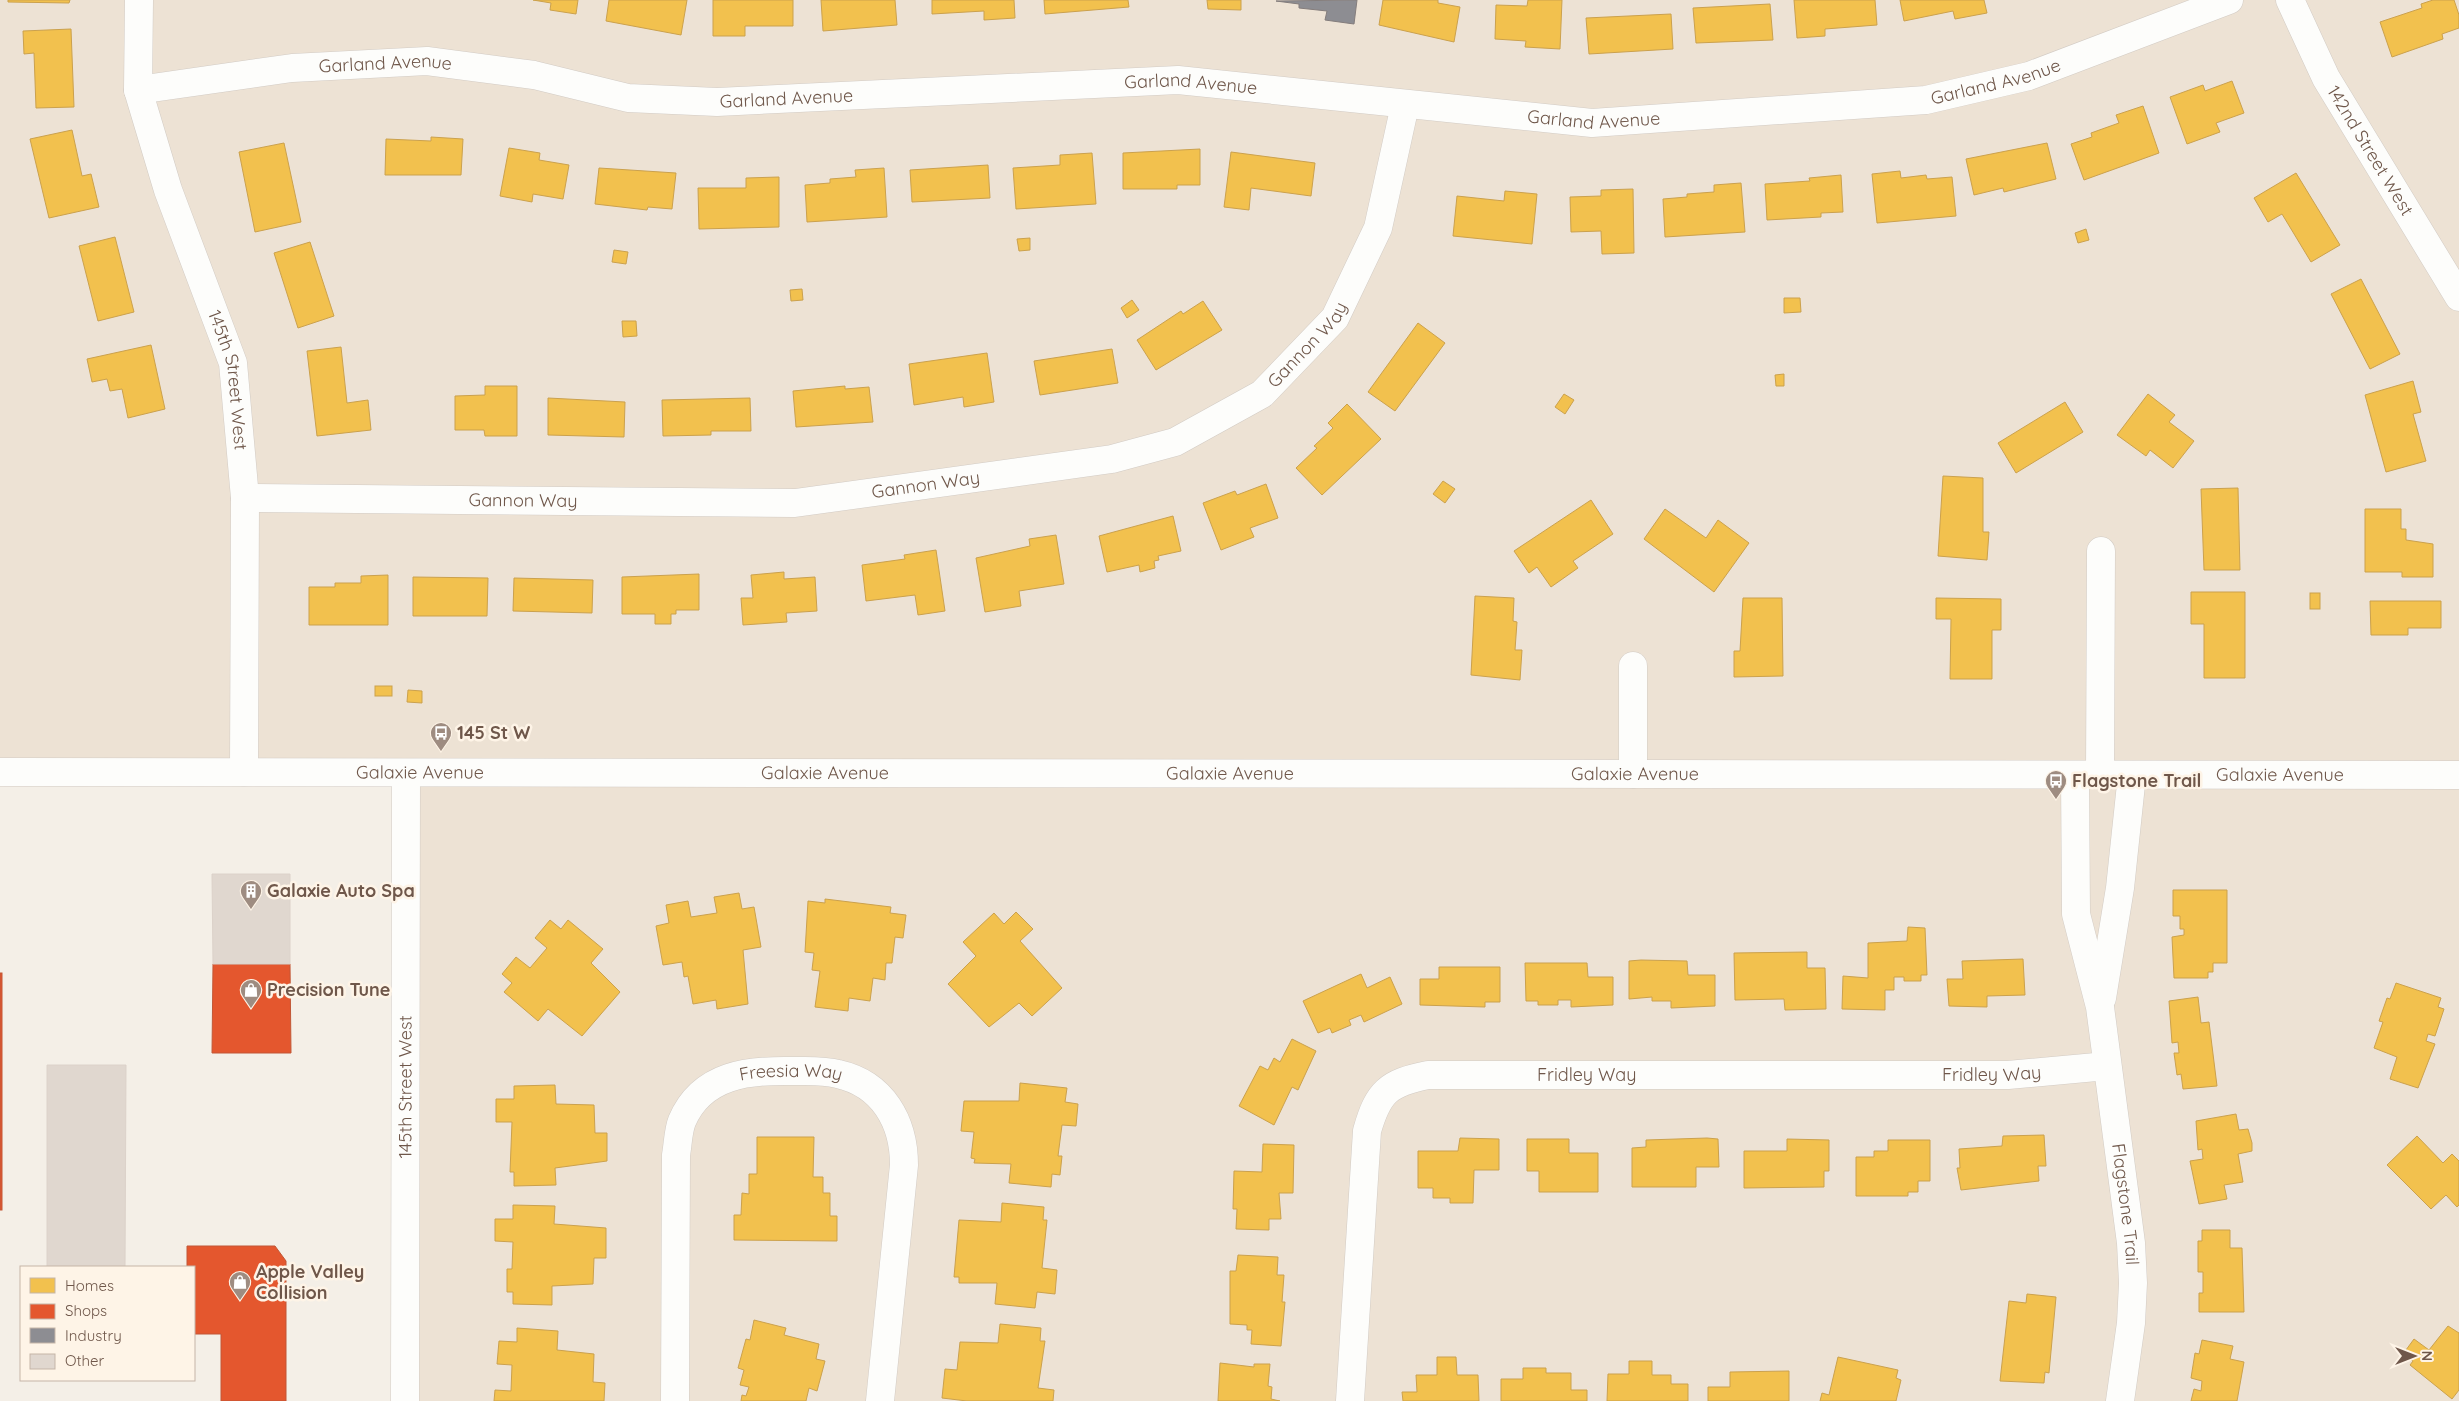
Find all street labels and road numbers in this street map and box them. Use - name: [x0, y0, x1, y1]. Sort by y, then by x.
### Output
- street label: Garland Avenue: [318, 49, 453, 78]
- street label: Garland Avenue: [1928, 53, 2064, 110]
- street label: Garland Avenue: [1124, 68, 1259, 99]
- street label: 142nd Street West: [2322, 81, 2419, 220]
- street label: Garland Avenue: [719, 84, 854, 113]
- street label: Garland Avenue: [1526, 104, 1661, 134]
- street label: Gannon Way: [1262, 298, 1352, 392]
- street label: 145th Street West: [203, 307, 253, 451]
- street label: Gannon Way: [870, 465, 981, 503]
- street label: Gannon Way: [468, 488, 578, 512]
- street label: Galaxie Avenue: [356, 760, 484, 784]
- street label: Galaxie Avenue: [761, 761, 889, 784]
- street label: Galaxie Avenue: [1166, 761, 1294, 785]
- street label: Galaxie Avenue: [1571, 762, 1699, 785]
- street label: Galaxie Avenue: [2216, 763, 2344, 786]
- street label: 145th Street West: [393, 1015, 417, 1159]
- street label: Freesia Way: [737, 1059, 845, 1086]
- street label: Fridley Way: [1942, 1060, 2042, 1086]
- street label: Fridley Way: [1537, 1063, 1636, 1086]
- street label: Flagstone Trail: [2107, 1142, 2144, 1266]

